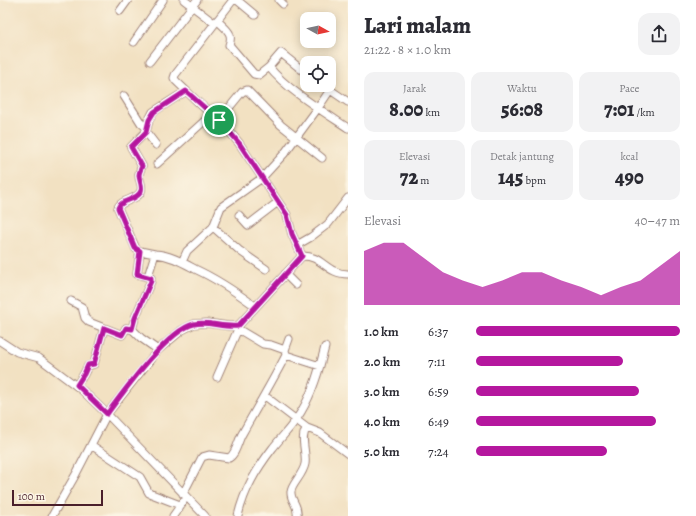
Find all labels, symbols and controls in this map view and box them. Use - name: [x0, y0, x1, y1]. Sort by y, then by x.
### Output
- text: Lari malam: [364, 11, 471, 41]
- north arrow: [300, 12, 336, 48]
- map controls: [300, 12, 336, 92]
- button: share: [638, 13, 680, 55]
- text: 21:22 · 8 × 1.0 km: [364, 41, 451, 58]
- button: locate: [300, 56, 336, 92]
- text: Jarak: [403, 81, 426, 96]
- text: Waktu: [507, 81, 537, 96]
- text: Pace: [619, 81, 640, 96]
- text: 8.00: [389, 96, 423, 123]
- text: 56:08: [501, 96, 543, 123]
- text: 7:01: [604, 96, 634, 123]
- pin: [202, 103, 236, 137]
- text: km: [423, 105, 440, 120]
- text: /km: [634, 105, 655, 120]
- icon: arrive: [208, 109, 230, 131]
- text: Elevasi: [399, 149, 430, 164]
- text: Detak jantung: [490, 149, 554, 164]
- text: kcal: [621, 149, 638, 164]
- text: 72: [400, 164, 418, 191]
- text: 145: [498, 164, 523, 191]
- text: 490: [615, 164, 644, 191]
- text: m: [418, 173, 430, 188]
- text: bpm: [523, 173, 546, 188]
- text: Elevasi: [364, 212, 401, 229]
- text: 40–47 m: [635, 212, 680, 229]
- text: 1.0 km: [364, 323, 399, 340]
- text: 6:37: [428, 323, 448, 340]
- text: 2.0 km: [364, 353, 400, 370]
- text: 7:11: [428, 353, 445, 370]
- text: 3.0 km: [364, 383, 400, 400]
- text: 6:59: [428, 383, 449, 400]
- text: 4.0 km: [364, 413, 400, 430]
- text: 6:49: [428, 413, 449, 430]
- text: 5.0 km: [364, 443, 400, 460]
- text: 7:24: [428, 443, 449, 460]
- scale bar: [12, 488, 103, 507]
- text: 100 m: [18, 489, 45, 504]

